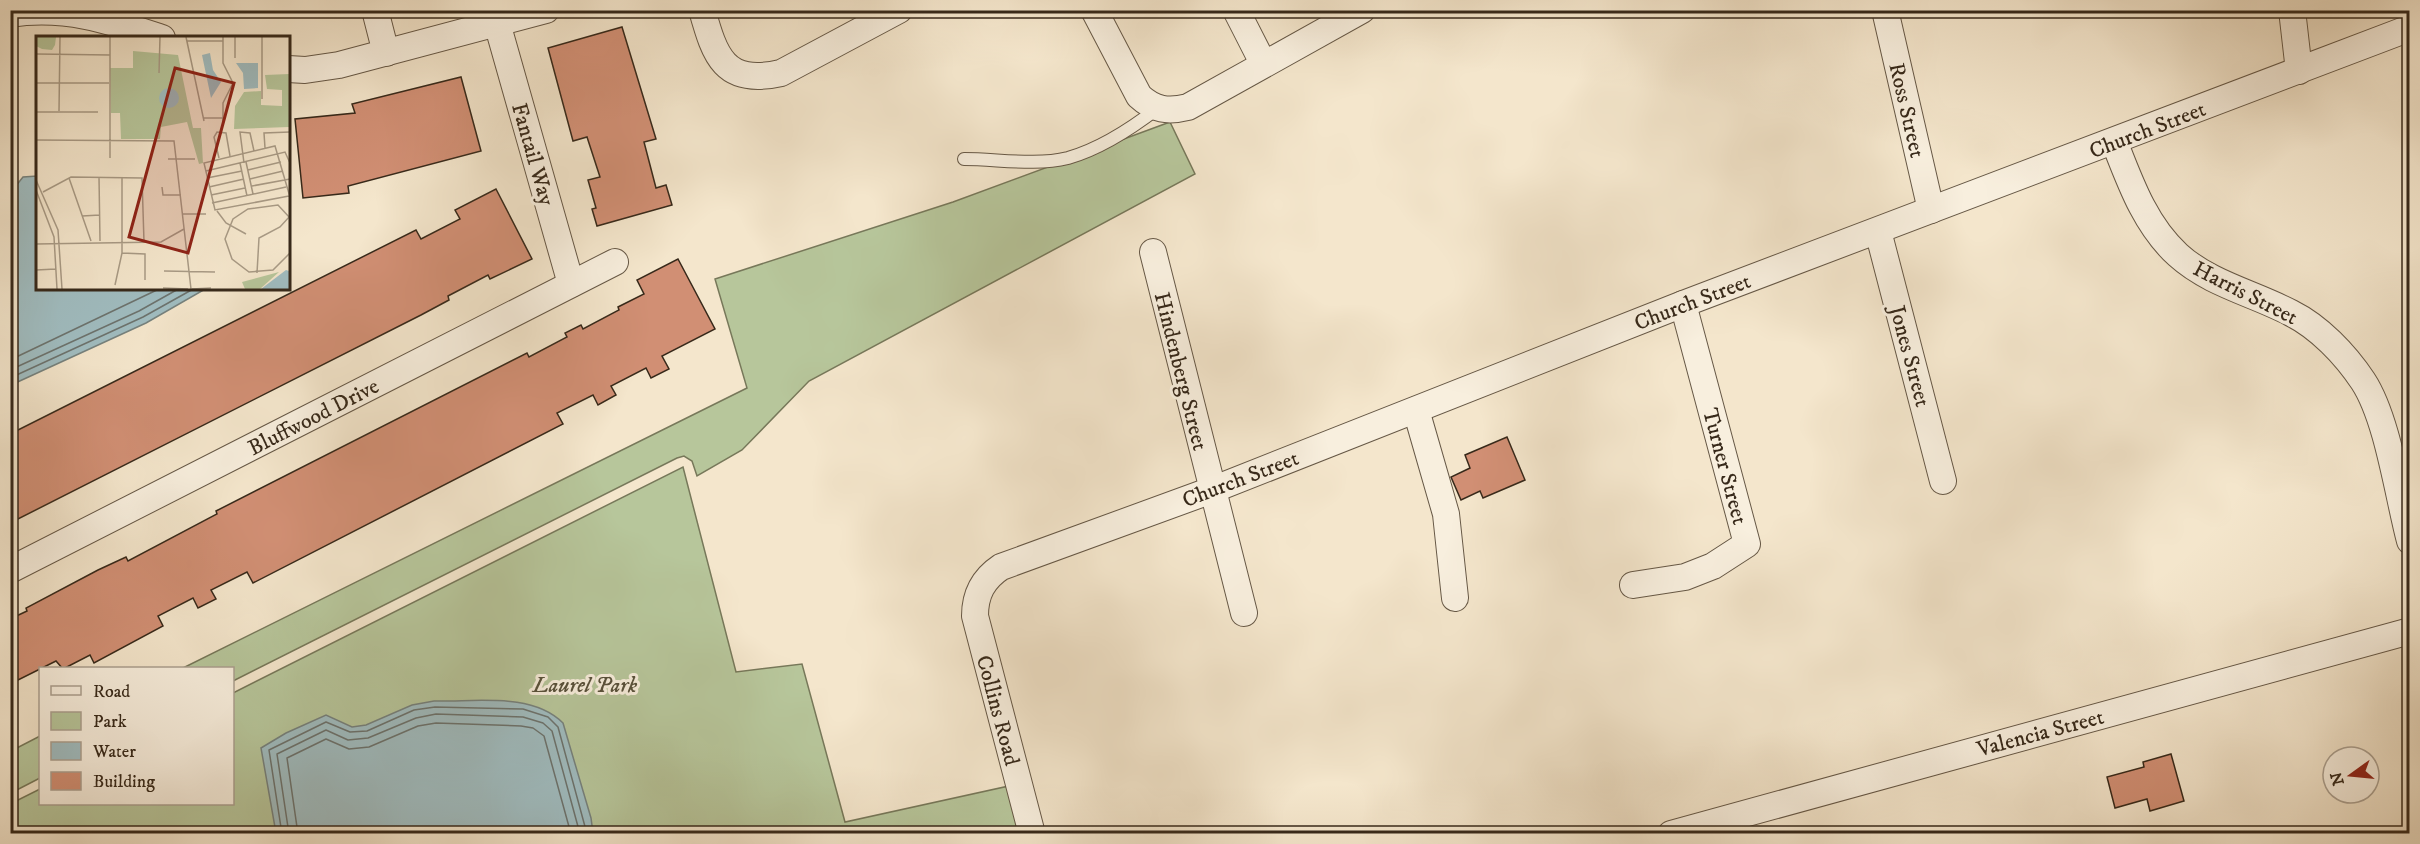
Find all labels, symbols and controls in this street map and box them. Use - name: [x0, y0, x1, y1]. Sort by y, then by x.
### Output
- inset map: [36, 36, 290, 290]
- street label: Ross Street: [1883, 60, 1931, 160]
- street label: Church Street: [2085, 96, 2210, 165]
- street label: Fantail Way: [505, 100, 560, 209]
- street label: Harris Street: [2188, 255, 2302, 331]
- street label: Church Street: [1630, 268, 1755, 337]
- street label: Hindenberg Street: [1148, 289, 1213, 453]
- street label: Jones Street: [1883, 301, 1936, 410]
- street label: Bluffwood Drive: [244, 373, 384, 462]
- street label: Turner Street: [1696, 405, 1753, 528]
- street label: Church Street: [1178, 445, 1303, 514]
- street label: Collins Road: [970, 652, 1025, 769]
- legend: [39, 667, 234, 805]
- park label: Laurel Park: [531, 672, 638, 699]
- text: Road: [93, 681, 130, 703]
- street label: Valencia Street: [1973, 704, 2107, 764]
- text: Park: [93, 711, 127, 733]
- text: Water: [92, 741, 136, 763]
- north arrow: [2321, 745, 2381, 805]
- text: N: [2326, 770, 2349, 788]
- text: Building: [93, 771, 155, 793]

